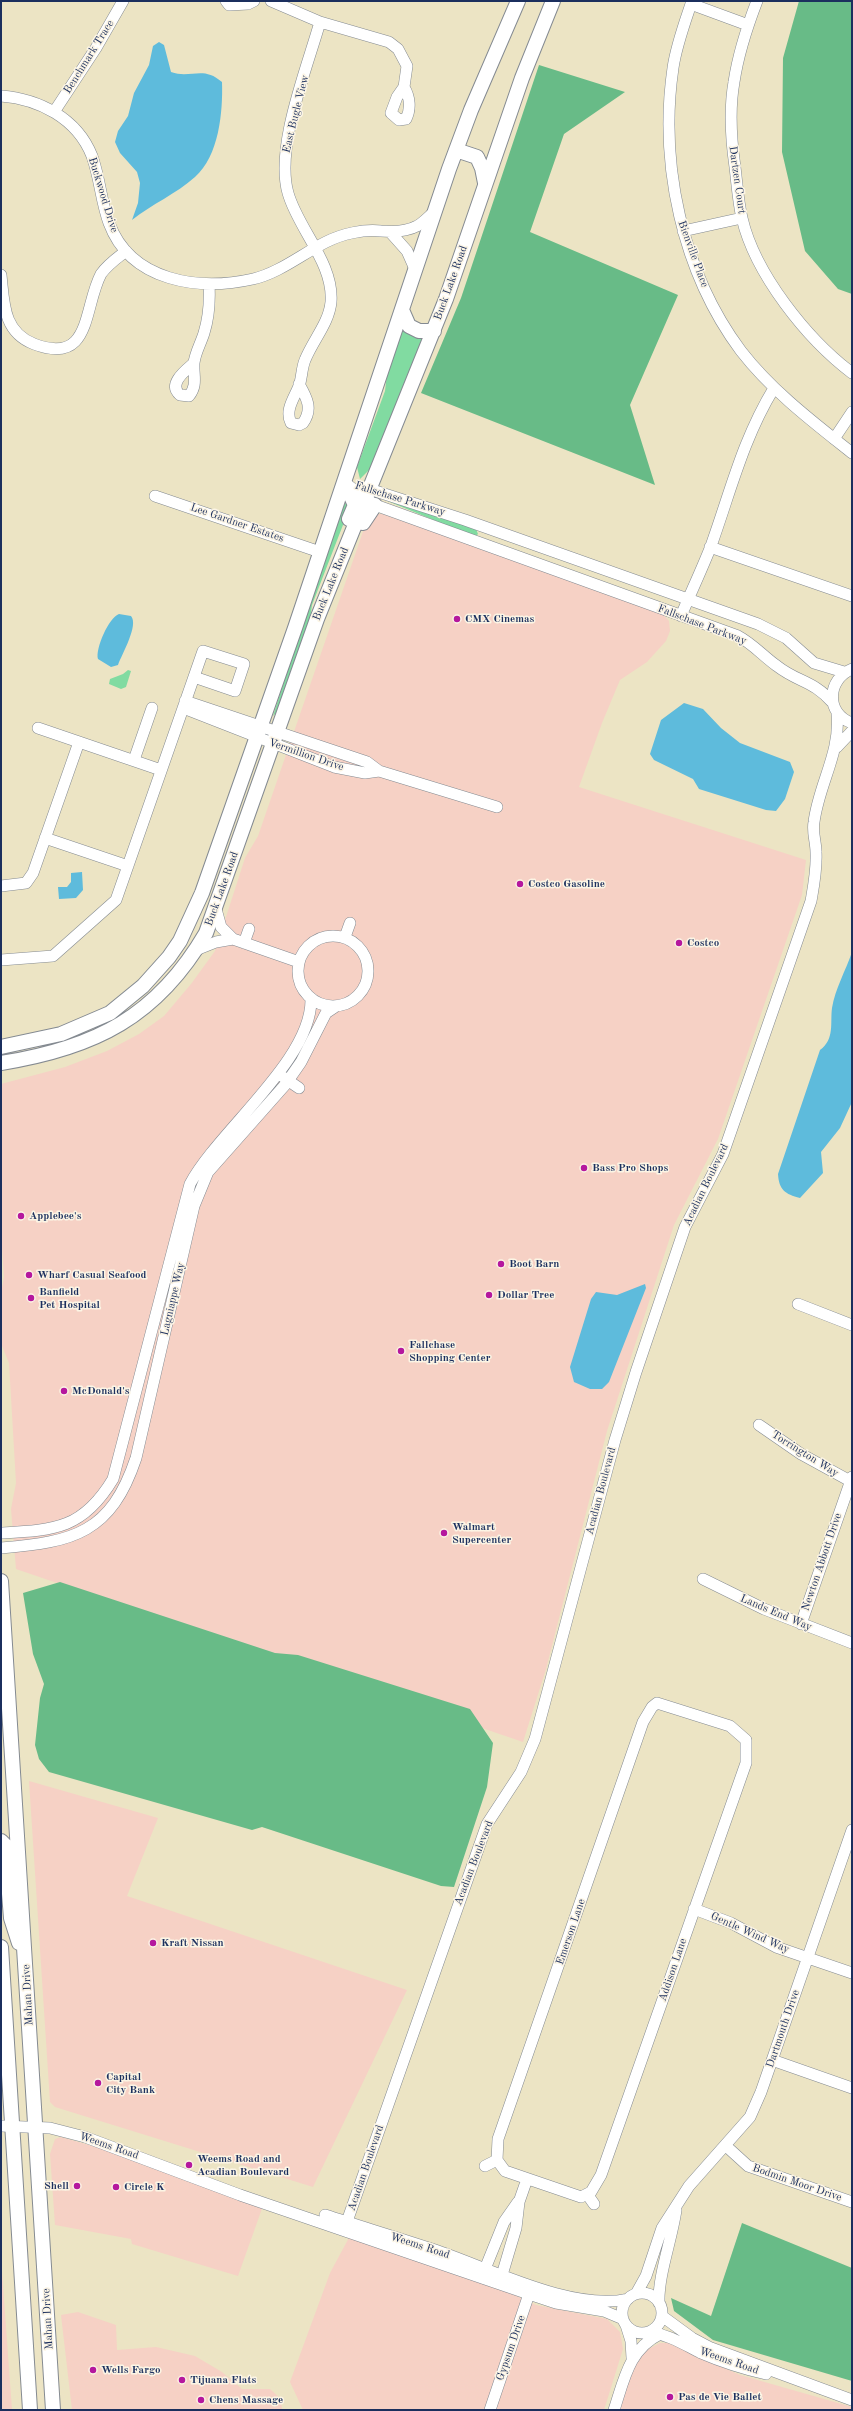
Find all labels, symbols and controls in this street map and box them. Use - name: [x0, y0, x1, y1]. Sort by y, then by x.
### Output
- street label: Benchmark Trace: [61, 18, 117, 96]
- street label: East Bugle View: [280, 74, 312, 154]
- street label: Dartzen Court: [726, 145, 748, 215]
- street label: Buckwood Drive: [85, 156, 121, 234]
- street label: Bienville Place: [675, 219, 711, 289]
- street label: Buck Lake Road: [431, 244, 471, 322]
- street label: Fallschase Parkway: [353, 479, 447, 519]
- street label: Lee Gardner Estates: [188, 501, 286, 545]
- street label: Buck Lake Road: [310, 545, 352, 623]
- street label: Fallschase Parkway: [656, 602, 748, 648]
- place label: CMX Cinemas: [465, 612, 534, 626]
- marker: CMX Cinemas: [452, 614, 462, 624]
- street label: Vermillion Drive: [267, 736, 345, 774]
- street label: Buck Lake Road: [202, 850, 242, 928]
- place label: Costco Gasoline: [528, 877, 605, 891]
- marker: Costco Gasoline: [515, 879, 525, 889]
- place label: Costco: [687, 936, 719, 950]
- marker: Costco: [674, 938, 684, 948]
- street label: Acadian Boulevard: [680, 1142, 732, 1228]
- place label: Bass Pro Shops: [592, 1161, 668, 1175]
- marker: Bass Pro Shops: [579, 1163, 589, 1173]
- place label: Applebee's: [29, 1209, 81, 1223]
- marker: Applebee's: [16, 1211, 26, 1221]
- place label: Boot Barn: [509, 1257, 559, 1271]
- marker: Boot Barn: [496, 1259, 506, 1269]
- street label: Lagniappe Way: [158, 1261, 188, 1337]
- place label: Wharf Casual Seafood: [37, 1268, 146, 1282]
- marker: Wharf Casual Seafood: [24, 1270, 34, 1280]
- place label: Banfield Pet Hospital: [39, 1285, 100, 1311]
- place label: Dollar Tree: [497, 1288, 554, 1302]
- marker: Dollar Tree: [484, 1290, 494, 1300]
- marker: Banfield Pet Hospital: [26, 1293, 36, 1303]
- place label: Fallchase Shopping Center: [409, 1338, 491, 1364]
- marker: Fallchase Shopping Center: [396, 1346, 406, 1356]
- place label: McDonald's: [72, 1384, 130, 1398]
- marker: McDonald's: [59, 1386, 69, 1396]
- street label: Torrington Way: [769, 1428, 841, 1480]
- street label: Acadian Boulevard: [583, 1446, 619, 1536]
- street label: Newton Abbott Drive: [799, 1511, 845, 1613]
- place label: Walmart Supercenter: [452, 1520, 511, 1546]
- marker: Walmart Supercenter: [439, 1528, 449, 1538]
- street label: Lands End Way: [738, 1592, 814, 1634]
- street label: Acadian Boulevard: [452, 1819, 496, 1907]
- street label: Emerson Lane: [554, 1897, 588, 1967]
- street label: Gentle Wind Way: [709, 1910, 791, 1956]
- place label: Kraft Nissan: [161, 1936, 224, 1950]
- street label: Addison Lane: [656, 1937, 690, 2003]
- marker: Kraft Nissan: [148, 1938, 158, 1948]
- street label: Mahan Drive: [20, 1964, 36, 2026]
- street label: Dartmouth Drive: [763, 1988, 803, 2070]
- place label: Capital City Bank: [106, 2070, 155, 2096]
- marker: Capital City Bank: [93, 2078, 103, 2088]
- street label: Acadian Boulevard: [345, 2123, 387, 2213]
- street label: Weems Road: [78, 2130, 140, 2162]
- place label: Weems Road and Acadian Boulevard: [197, 2152, 289, 2178]
- marker: Weems Road and Acadian Boulevard: [184, 2160, 194, 2170]
- street label: Bodmin Moor Drive: [751, 2162, 843, 2204]
- place label: Shell: [44, 2179, 69, 2193]
- place label: Circle K: [124, 2180, 165, 2194]
- marker: Shell: [72, 2181, 82, 2191]
- marker: Circle K: [111, 2182, 121, 2192]
- street label: Weems Road: [389, 2230, 451, 2262]
- street label: Mahan Drive: [40, 2288, 56, 2350]
- street label: Gypsum Drive: [494, 2314, 528, 2382]
- street label: Weems Road: [698, 2345, 760, 2377]
- place label: Wells Fargo: [101, 2363, 161, 2377]
- marker: Wells Fargo: [88, 2365, 98, 2375]
- place label: Tijuana Flats: [190, 2373, 256, 2387]
- marker: Tijuana Flats: [177, 2375, 187, 2385]
- place label: Pas de Vie Ballet: [678, 2390, 762, 2404]
- marker: Pas de Vie Ballet: [665, 2392, 675, 2402]
- place label: Chens Massage: [209, 2393, 283, 2407]
- marker: Chens Massage: [196, 2395, 206, 2405]

